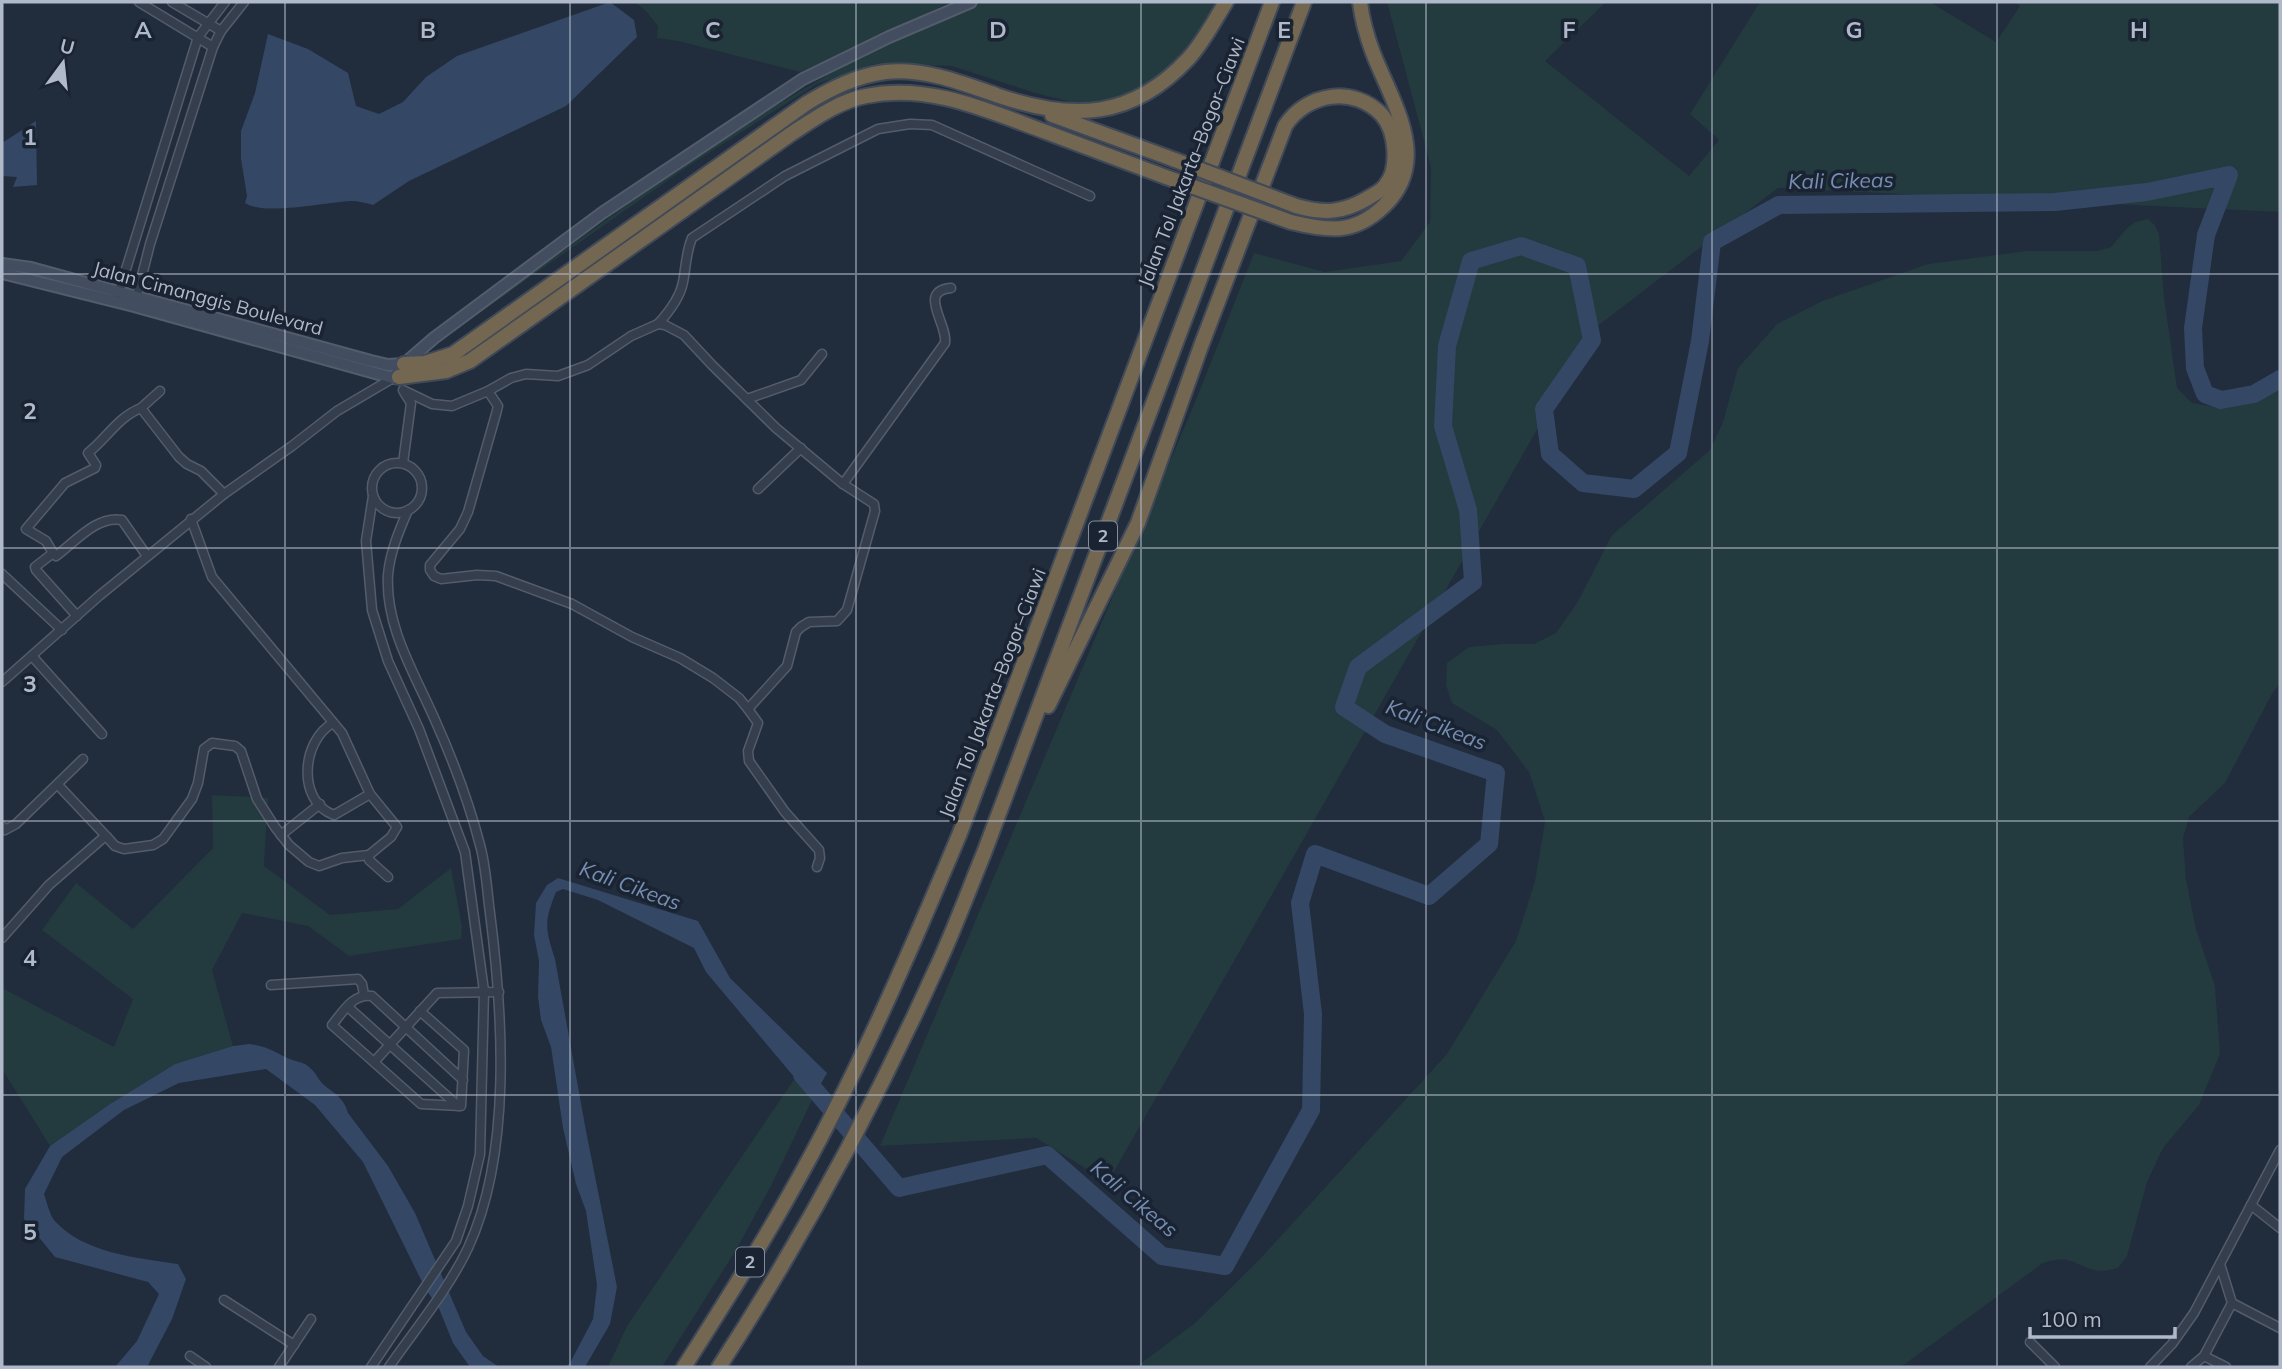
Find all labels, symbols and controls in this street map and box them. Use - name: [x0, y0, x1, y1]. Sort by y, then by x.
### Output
- text: A: [134, 15, 152, 44]
- text: B: [420, 15, 436, 44]
- text: C: [705, 15, 721, 44]
- text: D: [989, 15, 1007, 44]
- text: E: [1277, 15, 1291, 44]
- text: F: [1562, 15, 1576, 44]
- text: G: [1845, 15, 1863, 44]
- text: H: [2130, 15, 2148, 44]
- north arrow: [28, 28, 98, 98]
- text: U: [58, 33, 77, 60]
- street label: Jalan Tol Jakarta–Bogor–Ciawi: [1132, 34, 1250, 290]
- text: 1: [23, 122, 37, 151]
- water label: Kali Cikeas: [1788, 166, 1894, 194]
- street label: Jalan Cimanggis Boulevard: [90, 256, 326, 340]
- text: 2: [23, 396, 37, 425]
- road number: 2: [1089, 522, 1117, 550]
- street label: Jalan Tol Jakarta–Bogor–Ciawi: [933, 565, 1051, 821]
- text: 3: [23, 669, 37, 698]
- water label: Kali Cikeas: [1382, 693, 1490, 755]
- water label: Kali Cikeas: [576, 855, 684, 915]
- text: 4: [23, 943, 37, 972]
- water label: Kali Cikeas: [1086, 1154, 1184, 1242]
- text: 5: [23, 1217, 37, 1246]
- road number: 2: [736, 1247, 764, 1276]
- scale bar: [2030, 1296, 2175, 1340]
- text: 100 m: [2040, 1306, 2102, 1332]

